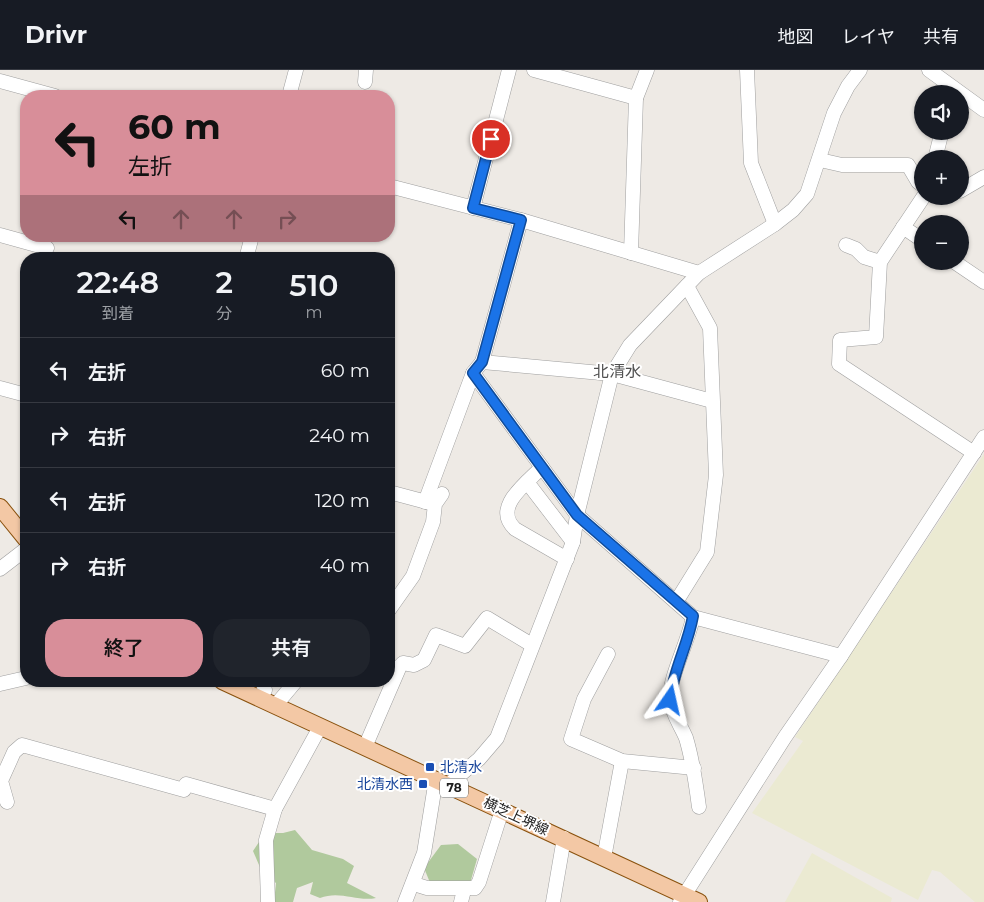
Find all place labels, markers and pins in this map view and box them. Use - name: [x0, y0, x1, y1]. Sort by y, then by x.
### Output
- pin: [470, 118, 512, 160]
- place label: 北清水: [440, 758, 482, 776]
- marker: 北清水: [424, 761, 436, 773]
- place label: 北清水西: [357, 775, 413, 793]
- marker: 北清水西: [417, 778, 429, 790]

